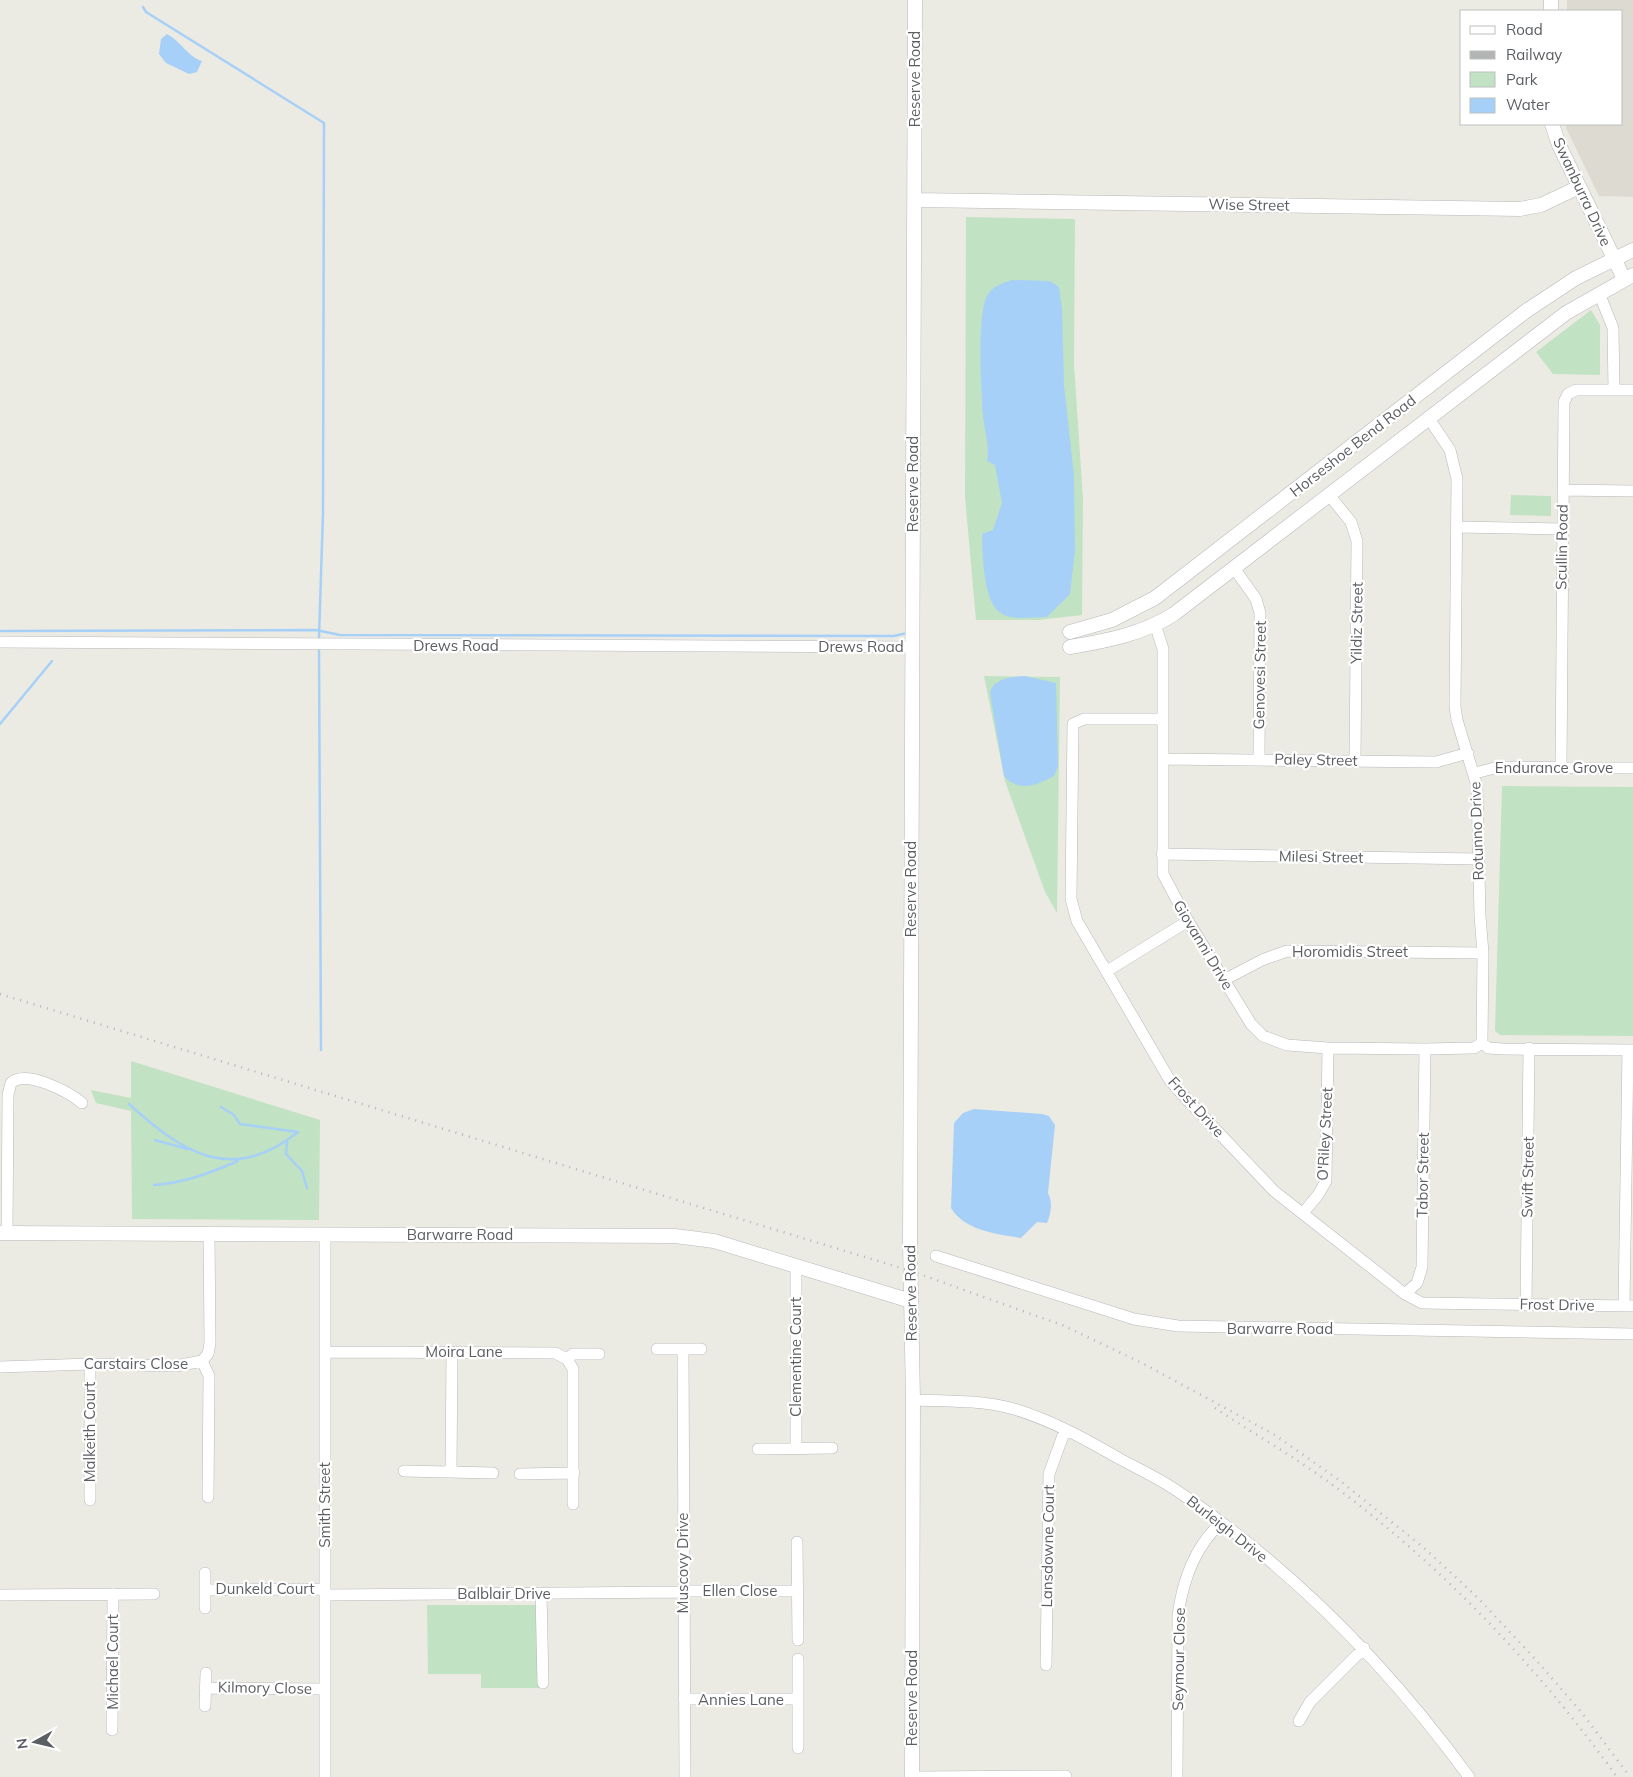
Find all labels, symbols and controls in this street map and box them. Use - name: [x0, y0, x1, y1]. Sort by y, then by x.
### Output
- legend: [1460, 10, 1623, 125]
- text: Road: [1506, 20, 1543, 39]
- street label: Reserve Road: [905, 31, 924, 127]
- text: Railway: [1506, 45, 1562, 64]
- text: Park: [1506, 70, 1538, 89]
- text: Water: [1506, 95, 1550, 114]
- street label: Swanburra Drive: [1549, 135, 1616, 249]
- street label: Wise Street: [1208, 194, 1290, 215]
- street label: Horseshoe Bend Road: [1286, 390, 1420, 501]
- street label: Reserve Road: [903, 436, 922, 532]
- street label: Scullin Road: [1551, 504, 1572, 590]
- street label: Yildiz Street: [1346, 582, 1367, 665]
- street label: Genovesi Street: [1249, 620, 1270, 730]
- street label: Drews Road: [413, 636, 499, 655]
- street label: Drews Road: [818, 637, 904, 656]
- street label: Paley Street: [1274, 749, 1358, 770]
- street label: Endurance Grove: [1495, 758, 1613, 777]
- street label: Rotunno Drive: [1465, 781, 1488, 881]
- street label: Reserve Road: [901, 841, 920, 937]
- street label: Milesi Street: [1279, 846, 1363, 867]
- street label: Giovanni Drive: [1169, 897, 1238, 993]
- street label: Horomidis Street: [1292, 942, 1408, 961]
- street label: Frost Drive: [1164, 1072, 1229, 1141]
- street label: O'Riley Street: [1313, 1087, 1336, 1181]
- street label: Tabor Street: [1412, 1132, 1433, 1218]
- street label: Swift Street: [1517, 1136, 1538, 1218]
- street label: Barwarre Road: [407, 1225, 513, 1244]
- street label: Reserve Road: [900, 1245, 921, 1341]
- street label: Frost Drive: [1519, 1294, 1595, 1315]
- street label: Clementine Court: [786, 1297, 805, 1417]
- street label: Barwarre Road: [1227, 1319, 1333, 1338]
- street label: Moira Lane: [425, 1342, 503, 1361]
- street label: Carstairs Close: [84, 1354, 188, 1373]
- street label: Malkeith Court: [80, 1382, 99, 1482]
- street label: Smith Street: [315, 1462, 334, 1548]
- street label: Lansdowne Court: [1037, 1484, 1058, 1608]
- street label: Burleigh Drive: [1183, 1491, 1272, 1566]
- street label: Muscovy Drive: [673, 1513, 692, 1613]
- street label: Dunkeld Court: [216, 1579, 314, 1598]
- street label: Ellen Close: [703, 1581, 777, 1600]
- street label: Balblair Drive: [457, 1584, 551, 1603]
- street label: Seymour Close: [1168, 1607, 1189, 1711]
- street label: Michael Court: [103, 1614, 122, 1710]
- street label: Reserve Road: [902, 1650, 921, 1746]
- street label: Kilmory Close: [218, 1677, 312, 1698]
- street label: Annies Lane: [698, 1690, 784, 1709]
- north arrow: [10, 1717, 60, 1767]
- text: N: [12, 1737, 32, 1750]

